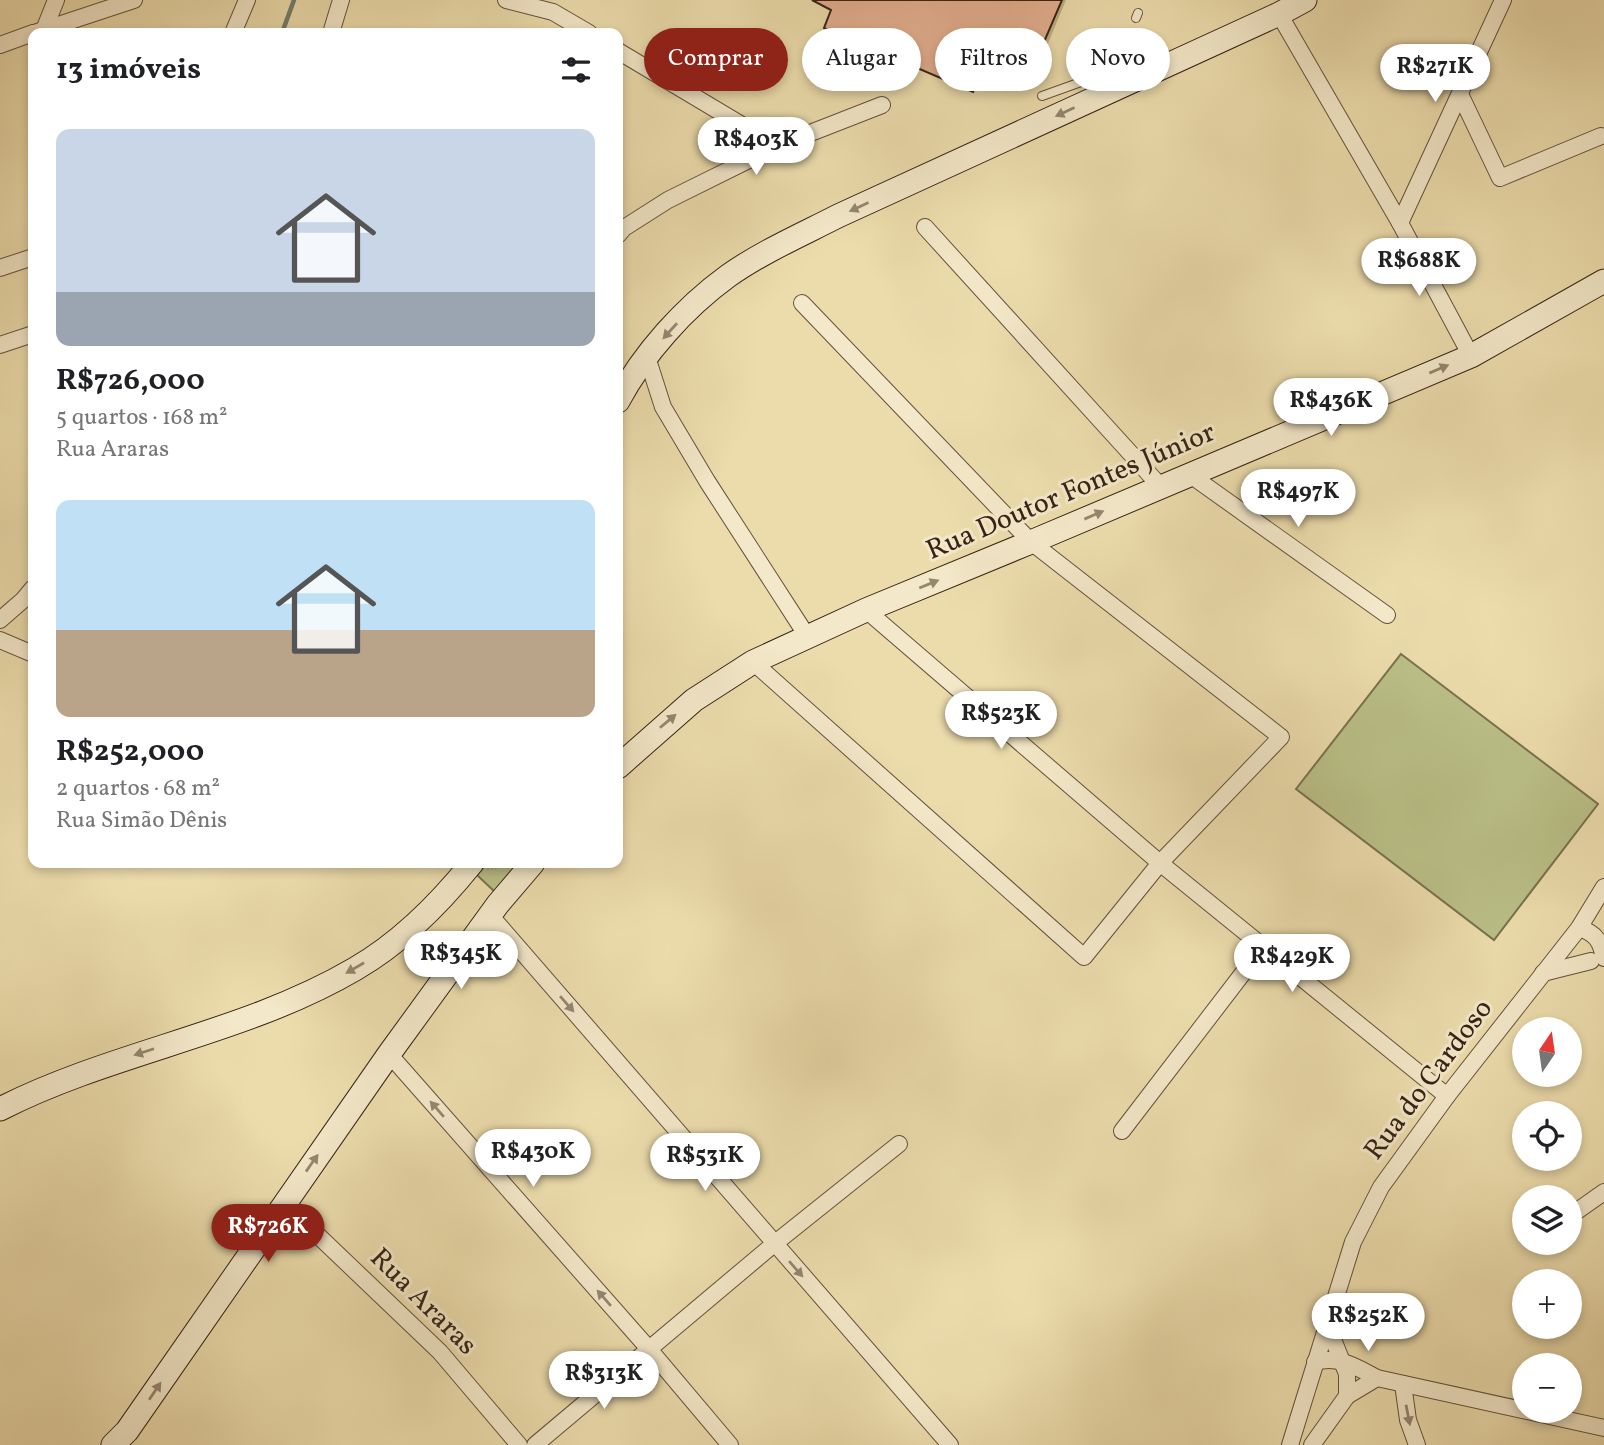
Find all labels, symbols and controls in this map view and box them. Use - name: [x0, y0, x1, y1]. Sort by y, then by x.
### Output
- chip: Comprar: [644, 28, 788, 91]
- chip: Alugar: [802, 28, 921, 91]
- chip: Filtros: [935, 28, 1052, 91]
- chip: Novo: [1066, 28, 1170, 91]
- pin: R$271K: [1378, 44, 1492, 104]
- text: 13 imóveis: [56, 49, 201, 91]
- icon: filters: [557, 51, 595, 89]
- text: R$271K: [1396, 51, 1474, 83]
- one-way arrow: [1055, 106, 1075, 118]
- pin: R$403K: [699, 118, 813, 177]
- text: R$403K: [714, 124, 798, 156]
- icon: home: [263, 175, 389, 301]
- one-way arrow: [849, 201, 869, 213]
- pin: R$688K: [1362, 238, 1476, 298]
- text: R$688K: [1377, 245, 1461, 277]
- one-way arrow: [663, 322, 678, 339]
- text: R$726,000: [56, 360, 205, 402]
- one-way arrow: [1428, 363, 1449, 374]
- pin: R$436K: [1274, 378, 1388, 438]
- text: R$436K: [1289, 385, 1373, 417]
- text: 5 quartos · 168 m²: [56, 402, 228, 434]
- street label: Rua Doutor Fontes Júnior: [920, 413, 1222, 571]
- text: Rua Araras: [56, 434, 169, 466]
- pin: R$497K: [1241, 470, 1355, 529]
- text: R$497K: [1257, 476, 1339, 508]
- one-way arrow: [1084, 510, 1105, 521]
- icon: home: [263, 546, 389, 672]
- one-way arrow: [919, 579, 940, 590]
- pin: R$523K: [944, 692, 1058, 751]
- text: R$523K: [961, 698, 1041, 730]
- one-way arrow: [659, 714, 677, 729]
- text: R$252,000: [56, 731, 204, 773]
- text: 2 quartos · 68 m²: [56, 773, 220, 805]
- text: Rua Simão Dênis: [56, 805, 227, 837]
- pin: R$345K: [404, 932, 518, 991]
- pin: R$429K: [1235, 934, 1349, 994]
- text: R$345K: [420, 938, 502, 970]
- text: R$429K: [1250, 941, 1334, 973]
- one-way arrow: [346, 962, 365, 974]
- street label: Rua do Cardoso: [1356, 991, 1502, 1169]
- one-way arrow: [559, 995, 575, 1013]
- north arrow: [1512, 1017, 1582, 1087]
- map controls: [1512, 1017, 1582, 1423]
- one-way arrow: [133, 1047, 154, 1057]
- one-way arrow: [430, 1100, 446, 1117]
- button: locate: [1512, 1101, 1582, 1171]
- pin: R$430K: [476, 1130, 590, 1189]
- pin: R$531K: [648, 1134, 762, 1193]
- text: R$430K: [491, 1136, 575, 1168]
- text: R$531K: [666, 1140, 744, 1172]
- one-way arrow: [305, 1154, 319, 1172]
- button: layers: [1512, 1185, 1582, 1255]
- pin: R$726K: [211, 1204, 325, 1264]
- text: R$726K: [228, 1211, 309, 1243]
- street label: Rua Araras: [361, 1240, 485, 1364]
- one-way arrow: [788, 1260, 803, 1277]
- button: +: [1512, 1269, 1582, 1339]
- one-way arrow: [596, 1289, 612, 1307]
- pin: R$252K: [1311, 1294, 1425, 1353]
- text: R$252K: [1328, 1300, 1408, 1332]
- pin: R$313K: [547, 1352, 661, 1411]
- button: −: [1512, 1353, 1582, 1423]
- text: R$313K: [565, 1358, 643, 1390]
- one-way arrow: [148, 1382, 162, 1400]
- one-way arrow: [1403, 1404, 1414, 1426]

